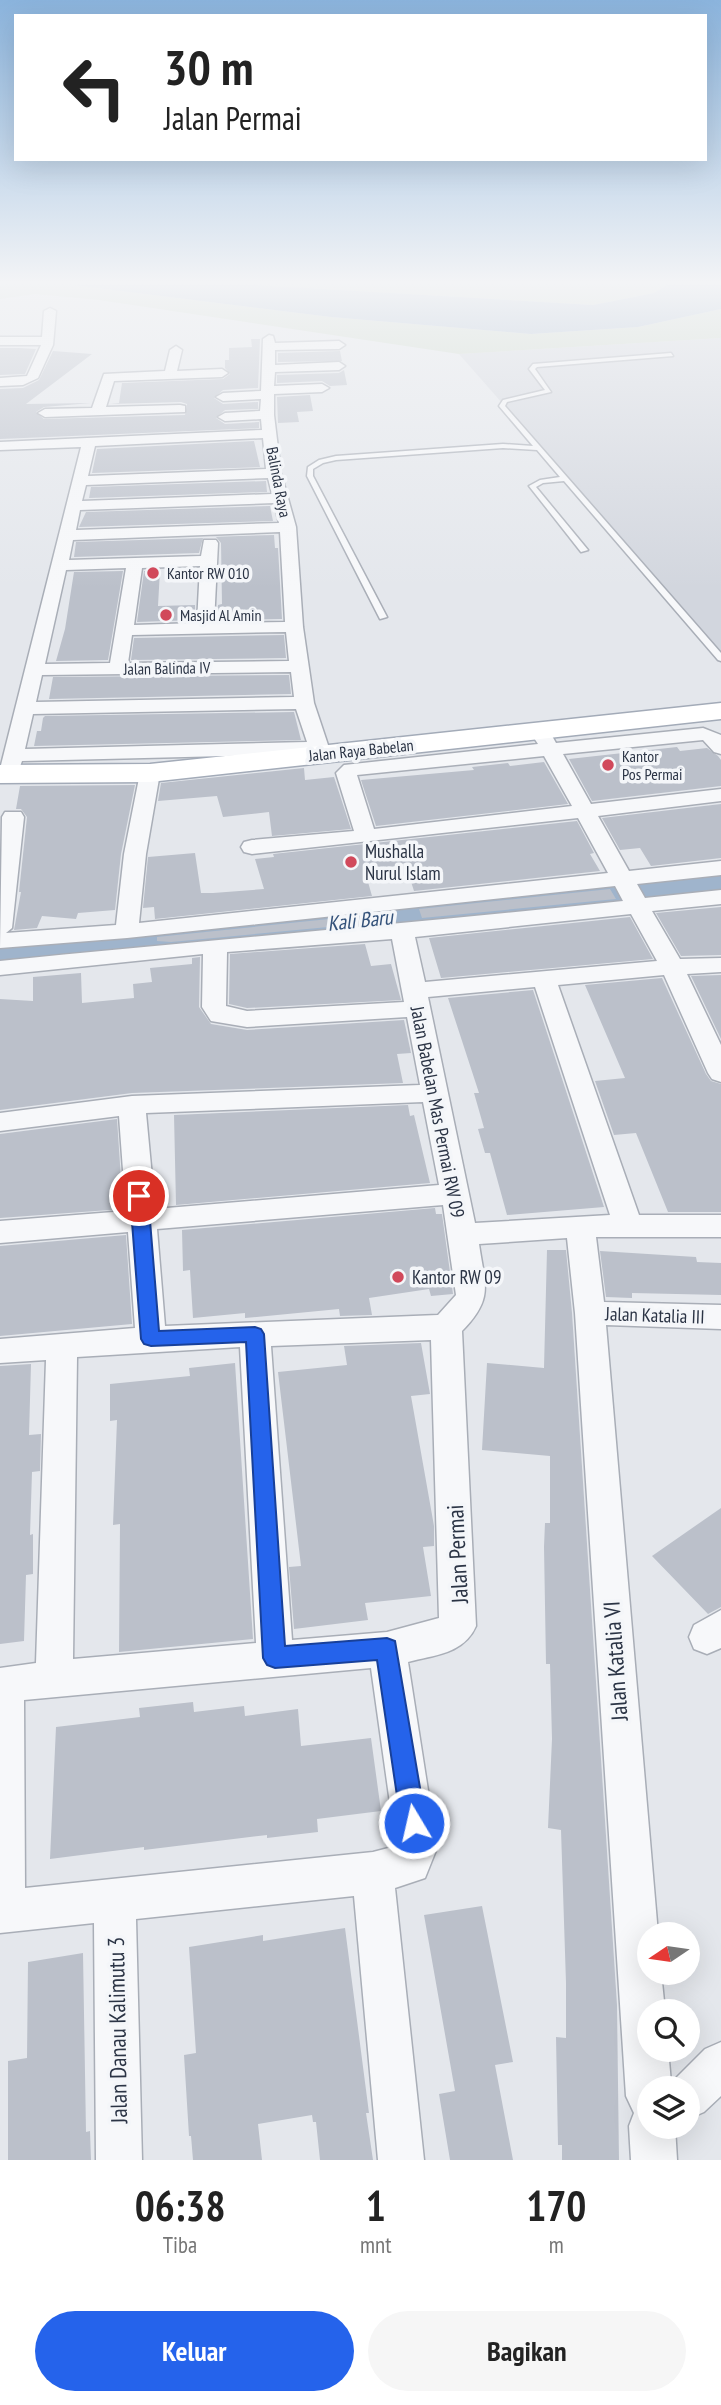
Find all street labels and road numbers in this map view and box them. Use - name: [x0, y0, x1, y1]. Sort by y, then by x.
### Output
- street label: Balinda Raya: [262, 445, 296, 519]
- street label: Jalan Balinda IV: [122, 657, 211, 679]
- street label: Jalan Raya Babelan: [307, 735, 414, 766]
- street label: Jalan Babelan Mas Permai RW 09: [406, 1003, 470, 1220]
- street label: Jalan Katalia III: [604, 1301, 705, 1329]
- street label: Jalan Permai: [440, 1504, 474, 1605]
- street label: Jalan Katalia VI: [596, 1600, 634, 1723]
- street label: Jalan Danau Kalimutu 3: [101, 1936, 133, 2125]

